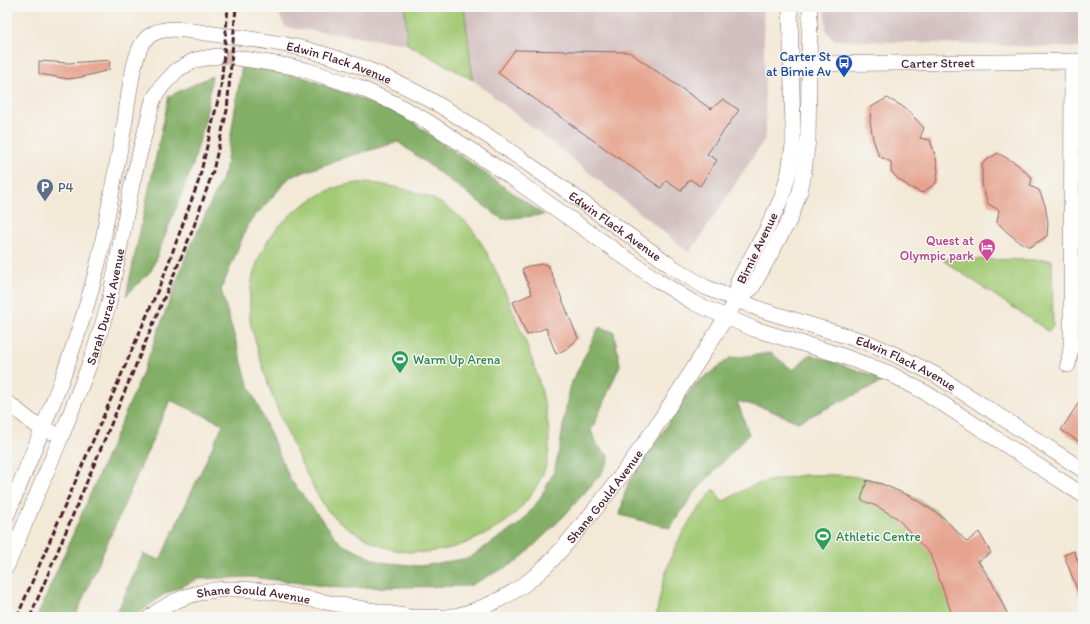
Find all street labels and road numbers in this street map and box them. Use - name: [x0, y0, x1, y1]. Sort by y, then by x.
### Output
- street label: Edwin Flack Avenue: [285, 38, 394, 87]
- street label: Carter Street: [901, 55, 975, 70]
- street label: Edwin Flack Avenue: [566, 188, 665, 264]
- street label: Birnie Avenue: [733, 210, 781, 286]
- street label: Sarah Durack Avenue: [82, 247, 127, 367]
- street label: Edwin Flack Avenue: [854, 332, 959, 394]
- street label: Shane Gould Avenue: [563, 446, 645, 546]
- street label: Shane Gould Avenue: [195, 581, 312, 606]

